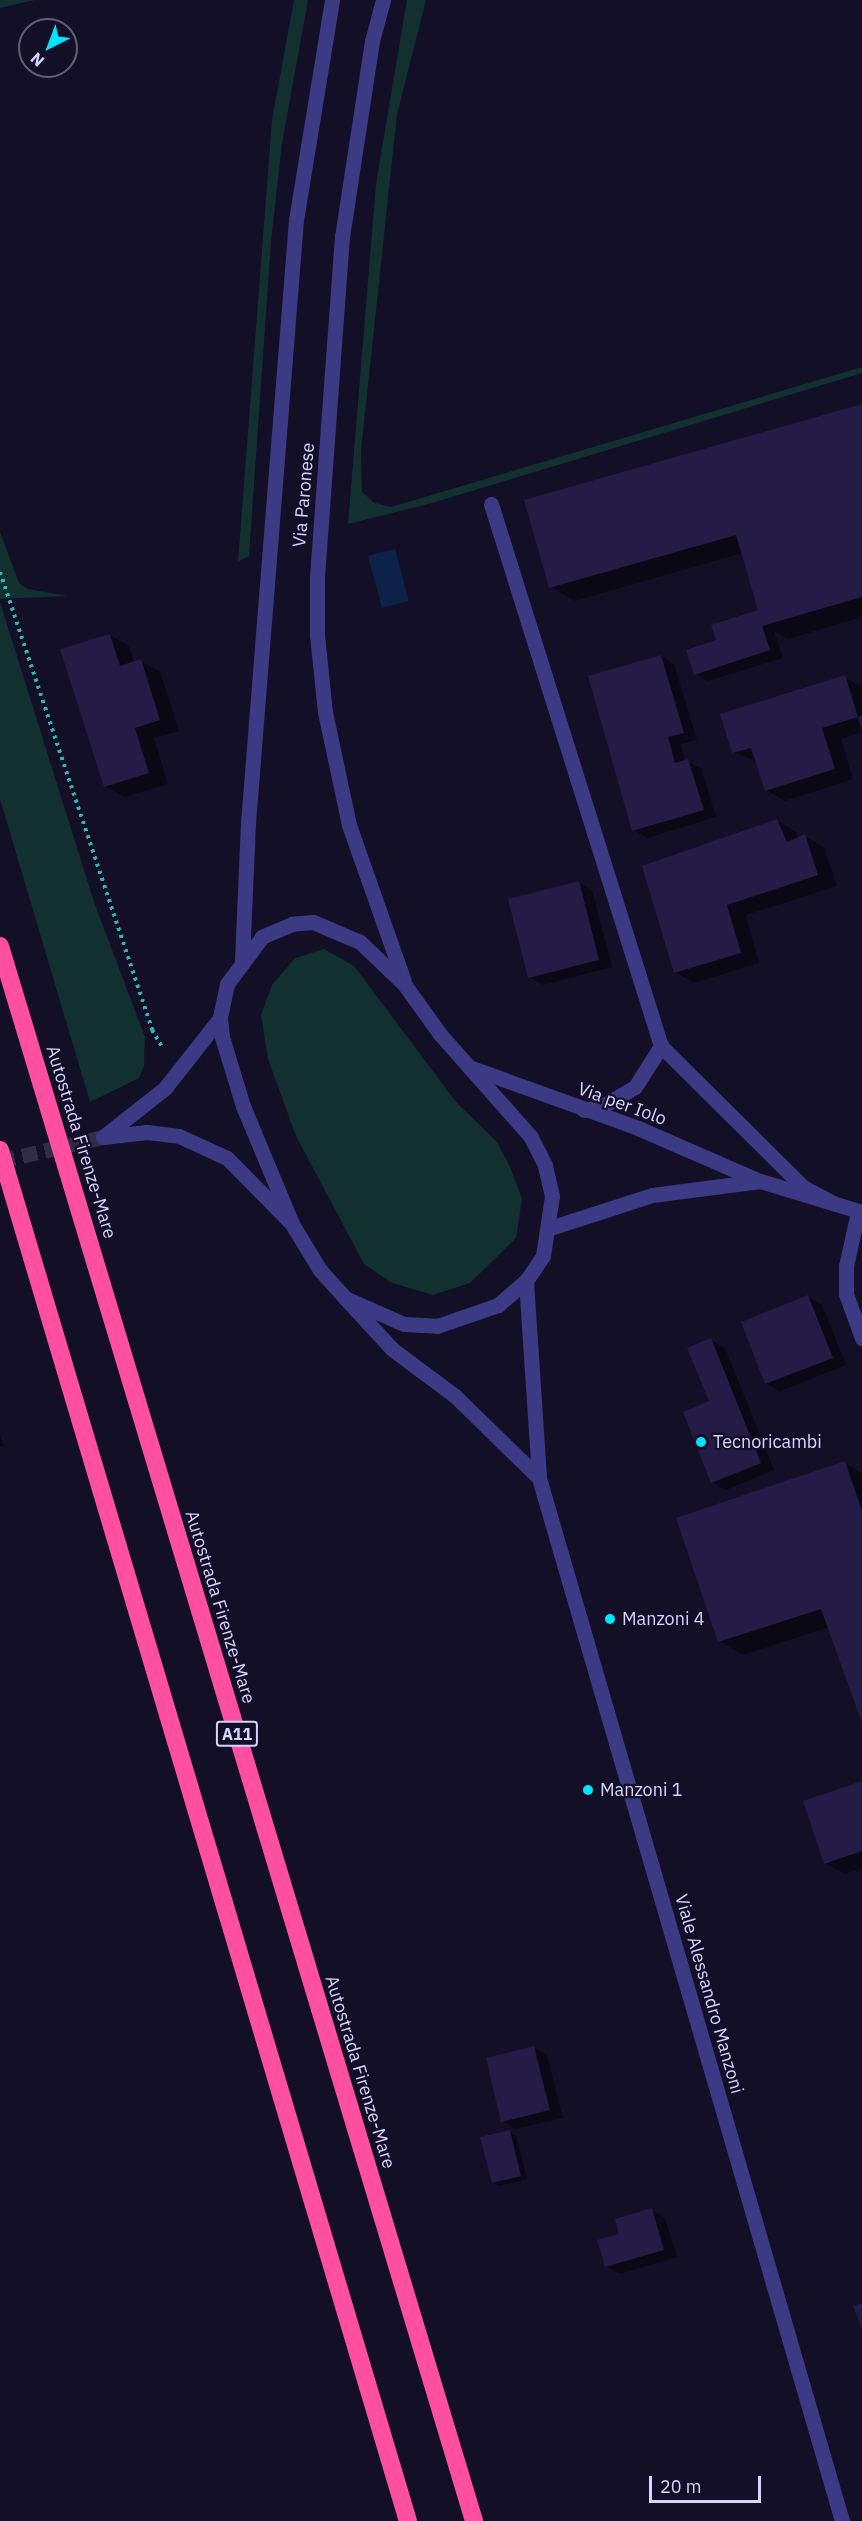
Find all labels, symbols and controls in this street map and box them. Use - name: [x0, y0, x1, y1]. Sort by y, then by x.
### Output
- north arrow: [18, 18, 78, 78]
- text: N: [26, 49, 48, 71]
- street label: Via Paronese: [289, 442, 319, 548]
- street label: Autostrada Firenze-Mare: [41, 1043, 121, 1241]
- street label: Via per Iolo: [575, 1078, 669, 1130]
- place label: Tecnoricambi: [713, 1431, 822, 1453]
- marker: Tecnoricambi: [694, 1435, 708, 1449]
- street label: Autostrada Firenze-Mare: [180, 1508, 260, 1706]
- place label: Manzoni 4: [622, 1608, 704, 1630]
- marker: Manzoni 4: [603, 1612, 617, 1626]
- road number: A11: [214, 1721, 260, 1747]
- place label: Manzoni 1: [600, 1779, 682, 1801]
- marker: Manzoni 1: [581, 1783, 595, 1797]
- street label: Viale Alessandro Manzoni: [670, 1892, 748, 2096]
- street label: Autostrada Firenze-Mare: [320, 1973, 400, 2171]
- scale bar: [652, 2464, 764, 2502]
- text: 20 m: [660, 2475, 702, 2498]

